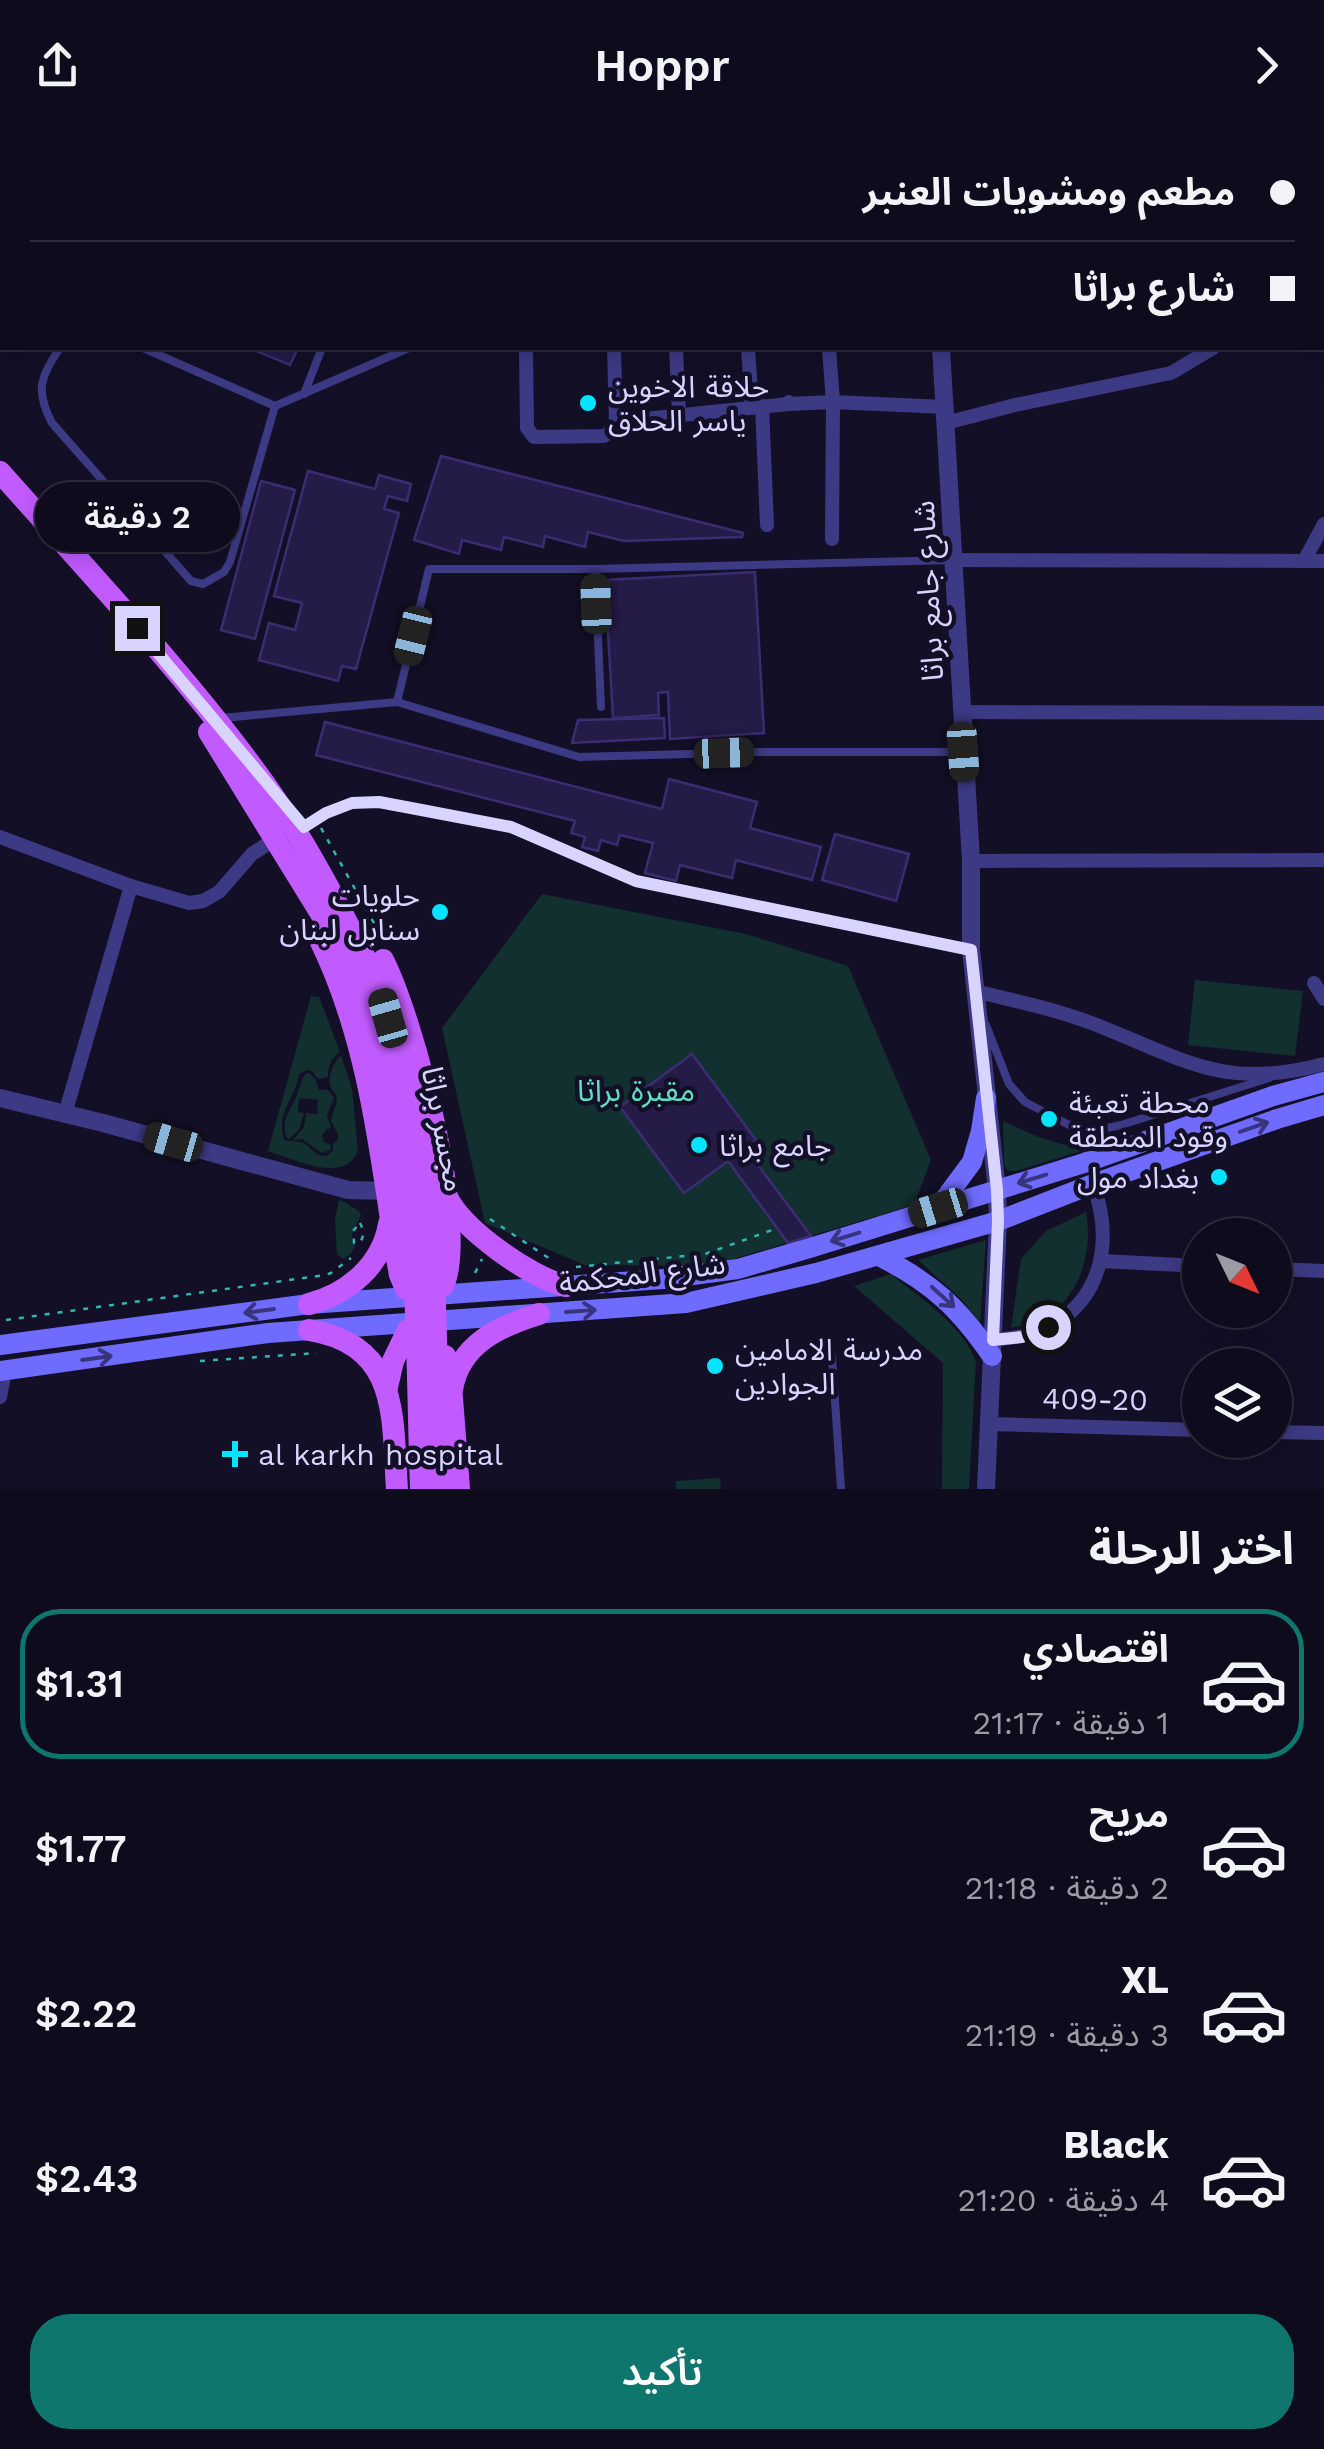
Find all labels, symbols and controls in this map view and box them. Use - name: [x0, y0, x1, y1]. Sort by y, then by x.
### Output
- icon: share: [30, 38, 85, 93]
- icon: forward: [1239, 38, 1294, 93]
- text: Hoppr: [594, 39, 730, 92]
- text: مطعم ومشويات العنبر: [863, 170, 1235, 214]
- text: شارع براثا: [1073, 266, 1235, 310]
- place label: حلاقة الاخوين ياسر الحلاق: [608, 369, 769, 438]
- marker: حلاقة الاخوين ياسر الحلاق: [577, 392, 599, 414]
- callout: 2 دقيقة: [34, 483, 240, 553]
- text: 2 دقيقة: [84, 498, 191, 536]
- street label: شارع جامع براثا: [906, 499, 955, 682]
- car: [580, 573, 612, 635]
- car: [391, 603, 435, 669]
- route end: [115, 606, 160, 651]
- car: [946, 721, 980, 783]
- car: [693, 737, 755, 769]
- place label: حلويات سنابل لبنان: [280, 878, 420, 947]
- marker: حلويات سنابل لبنان: [429, 901, 451, 923]
- car: [365, 985, 411, 1051]
- street label: مجسر براثا: [415, 1064, 473, 1194]
- park label: مقبرة براثا: [577, 1073, 695, 1108]
- place label: محطة تعبئة وقود المنطقة: [1069, 1085, 1228, 1154]
- marker: محطة تعبئة وقود المنطقة: [1038, 1108, 1060, 1130]
- one-way arrow: [1238, 1117, 1269, 1135]
- car: [140, 1119, 206, 1165]
- place label: جامع براثا: [719, 1128, 831, 1168]
- marker: جامع براثا: [688, 1134, 710, 1156]
- place label: بغداد مول: [1077, 1160, 1199, 1196]
- marker: بغداد مول: [1208, 1166, 1230, 1188]
- one-way arrow: [1017, 1171, 1049, 1189]
- car: [905, 1185, 971, 1231]
- north arrow: [1182, 1218, 1292, 1328]
- map controls: [1182, 1218, 1292, 1458]
- one-way arrow: [830, 1230, 861, 1248]
- street label: شارع المحكمة: [557, 1245, 728, 1306]
- one-way arrow: [930, 1286, 955, 1309]
- one-way arrow: [565, 1301, 597, 1320]
- one-way arrow: [243, 1302, 276, 1321]
- route start: [1026, 1305, 1071, 1350]
- place label: مدرسة الامامين الجوادين: [735, 1332, 923, 1401]
- one-way arrow: [80, 1348, 112, 1366]
- button: layers: [1182, 1348, 1292, 1458]
- marker: مدرسة الامامين الجوادين: [704, 1355, 726, 1377]
- street label: 409-20: [1042, 1381, 1148, 1417]
- place label: al karkh hospital: [258, 1437, 503, 1472]
- marker: al karkh hospital: [222, 1441, 248, 1467]
- text: اختر الرحلة: [1089, 1522, 1294, 1575]
- text: اقتصادي: [1023, 1627, 1169, 1671]
- icon: car: [1199, 1639, 1289, 1729]
- text: $1.31: [35, 1662, 124, 1706]
- text: 1 دقيقة · 21:17: [973, 1704, 1169, 1742]
- text: مريح: [1089, 1792, 1169, 1836]
- icon: car: [1199, 1804, 1289, 1894]
- text: $1.77: [35, 1827, 127, 1871]
- text: 2 دقيقة · 21:18: [965, 1869, 1169, 1907]
- text: XL: [1121, 1958, 1169, 2002]
- icon: car: [1199, 1969, 1289, 2059]
- text: $2.22: [35, 1992, 137, 2036]
- text: 3 دقيقة · 21:19: [965, 2016, 1169, 2054]
- text: Black: [1063, 2123, 1169, 2167]
- icon: car: [1199, 2134, 1289, 2224]
- text: $2.43: [35, 2157, 138, 2201]
- text: 4 دقيقة · 21:20: [957, 2181, 1169, 2219]
- button: تأكيد: [30, 2314, 1294, 2429]

